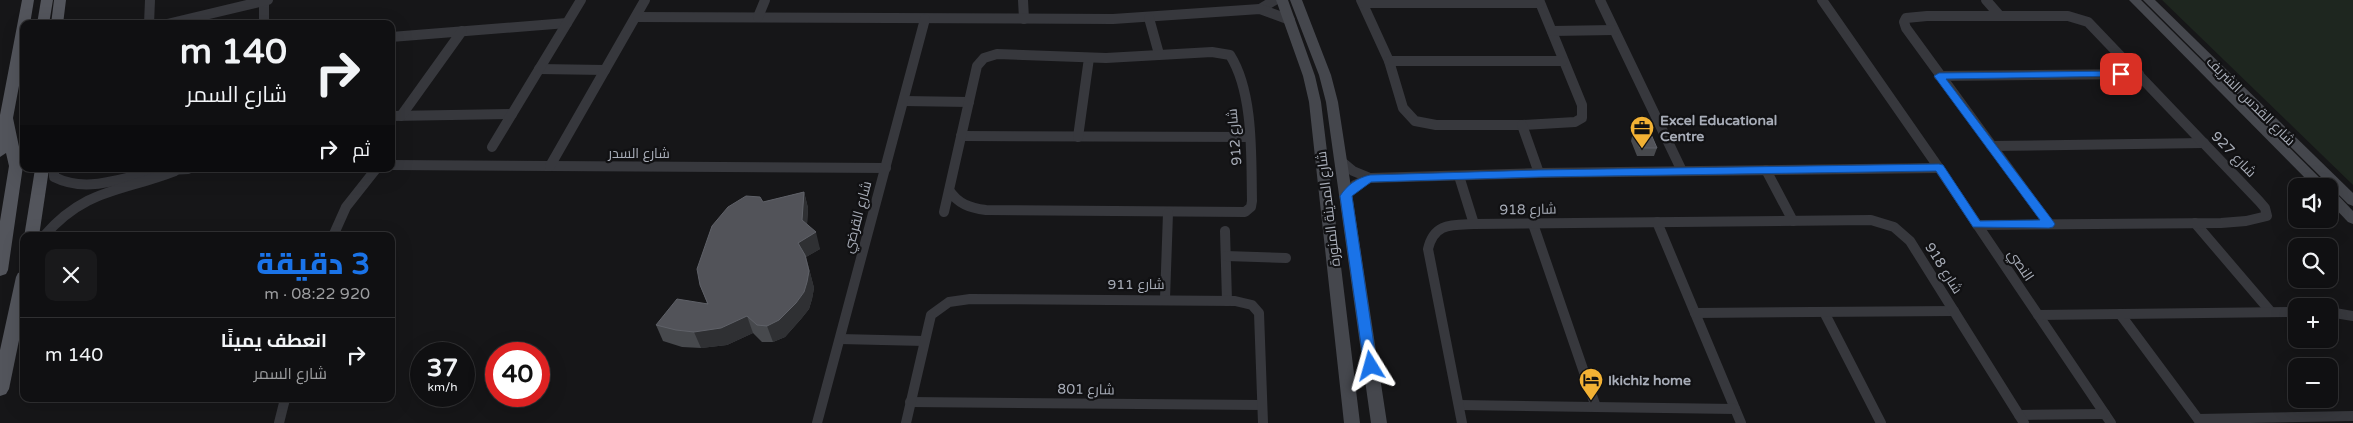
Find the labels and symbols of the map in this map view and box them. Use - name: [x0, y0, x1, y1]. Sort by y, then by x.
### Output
- pin: [2100, 53, 2142, 95]
- street label: شارع القدس الشريف: [2203, 53, 2299, 149]
- street label: شارع 912: [1224, 108, 1245, 166]
- place label: Excel Educational Centre: [1660, 112, 1777, 145]
- office icon: Excel Educational Centre: [1629, 115, 1655, 149]
- street label: شارع 927: [2208, 128, 2260, 181]
- street label: شارع السدر: [607, 145, 670, 162]
- street label: شارع المدينة المنورة: [1313, 150, 1344, 268]
- street label: شارع القرضي: [840, 179, 877, 255]
- street label: شارع 918: [1499, 201, 1557, 218]
- street label: شارع 918: [1921, 240, 1966, 297]
- street label: النصي: [2002, 246, 2037, 285]
- street label: شارع 911: [1107, 276, 1165, 293]
- position arrow: [1344, 339, 1396, 391]
- speed limit sign: 40: [485, 342, 550, 407]
- hotel icon: Ikichiz home: [1578, 367, 1604, 401]
- place label: Ikichiz home: [1608, 372, 1691, 389]
- street label: شارع 801: [1057, 381, 1115, 398]

